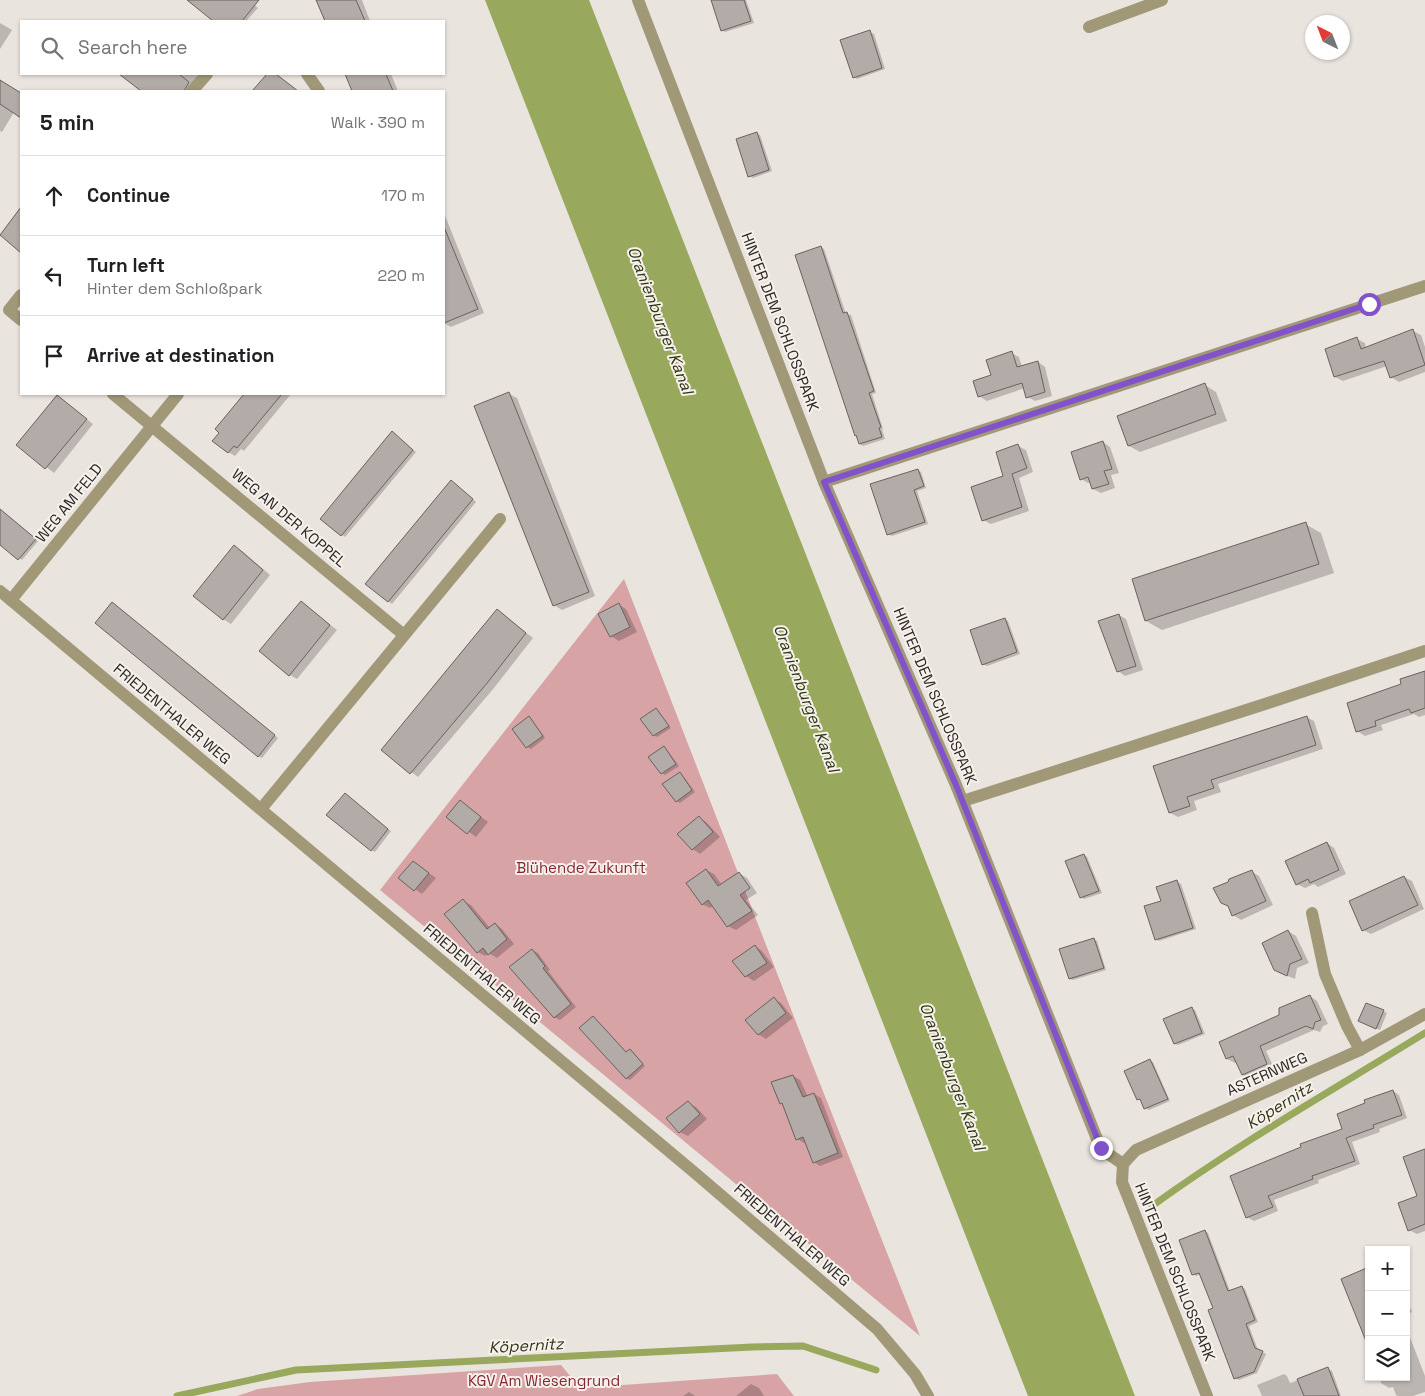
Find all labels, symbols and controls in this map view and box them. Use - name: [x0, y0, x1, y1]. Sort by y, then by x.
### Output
- north arrow: [1305, 15, 1350, 60]
- search box: [20, 20, 445, 75]
- icon: search: [38, 34, 66, 62]
- text: Search here: [78, 35, 188, 60]
- text: 5 min: [40, 109, 94, 136]
- text: Walk · 390 m: [331, 112, 425, 133]
- icon: ahead: [40, 182, 68, 210]
- text: Continue: [87, 183, 170, 208]
- text: 170 m: [381, 185, 425, 206]
- street label: HINTER DEM SCHLOSSPARK: [737, 230, 823, 414]
- water label: Oranienburger Kanal: [623, 243, 699, 399]
- text: Turn left: [87, 253, 165, 278]
- icon: left: [40, 262, 68, 290]
- text: 220 m: [378, 265, 425, 286]
- text: Hinter dem Schloßpark: [87, 278, 263, 299]
- route start: [1358, 293, 1381, 316]
- icon: arrive: [40, 342, 68, 370]
- text: Arrive at destination: [87, 343, 275, 368]
- street label: WEG AM FELD: [31, 459, 106, 546]
- street label: WEG AN DER KOPPEL: [228, 464, 350, 571]
- street label: HINTER DEM SCHLOSSPARK: [890, 604, 981, 787]
- water label: Oranienburger Kanal: [769, 621, 845, 777]
- street label: FRIEDENTHALER WEG: [110, 659, 235, 768]
- park label: Blühende Zukunft: [516, 858, 646, 877]
- street label: FRIEDENTHALER WEG: [420, 919, 545, 1028]
- water label: Oranienburger Kanal: [915, 999, 991, 1155]
- street label: ASTERNWEG: [1224, 1047, 1310, 1100]
- water label: Köpernitz: [1242, 1076, 1318, 1134]
- route end: [1090, 1137, 1113, 1160]
- street label: FRIEDENTHALER WEG: [730, 1179, 854, 1290]
- street label: HINTER DEM SCHLOSSPARK: [1131, 1180, 1220, 1364]
- map controls: [1365, 1246, 1410, 1381]
- button: +: [1365, 1246, 1410, 1291]
- button: −: [1365, 1291, 1410, 1336]
- water label: Köpernitz: [488, 1333, 565, 1358]
- button: layers: [1365, 1336, 1410, 1381]
- park label: KGV Am Wiesengrund: [468, 1371, 620, 1390]

